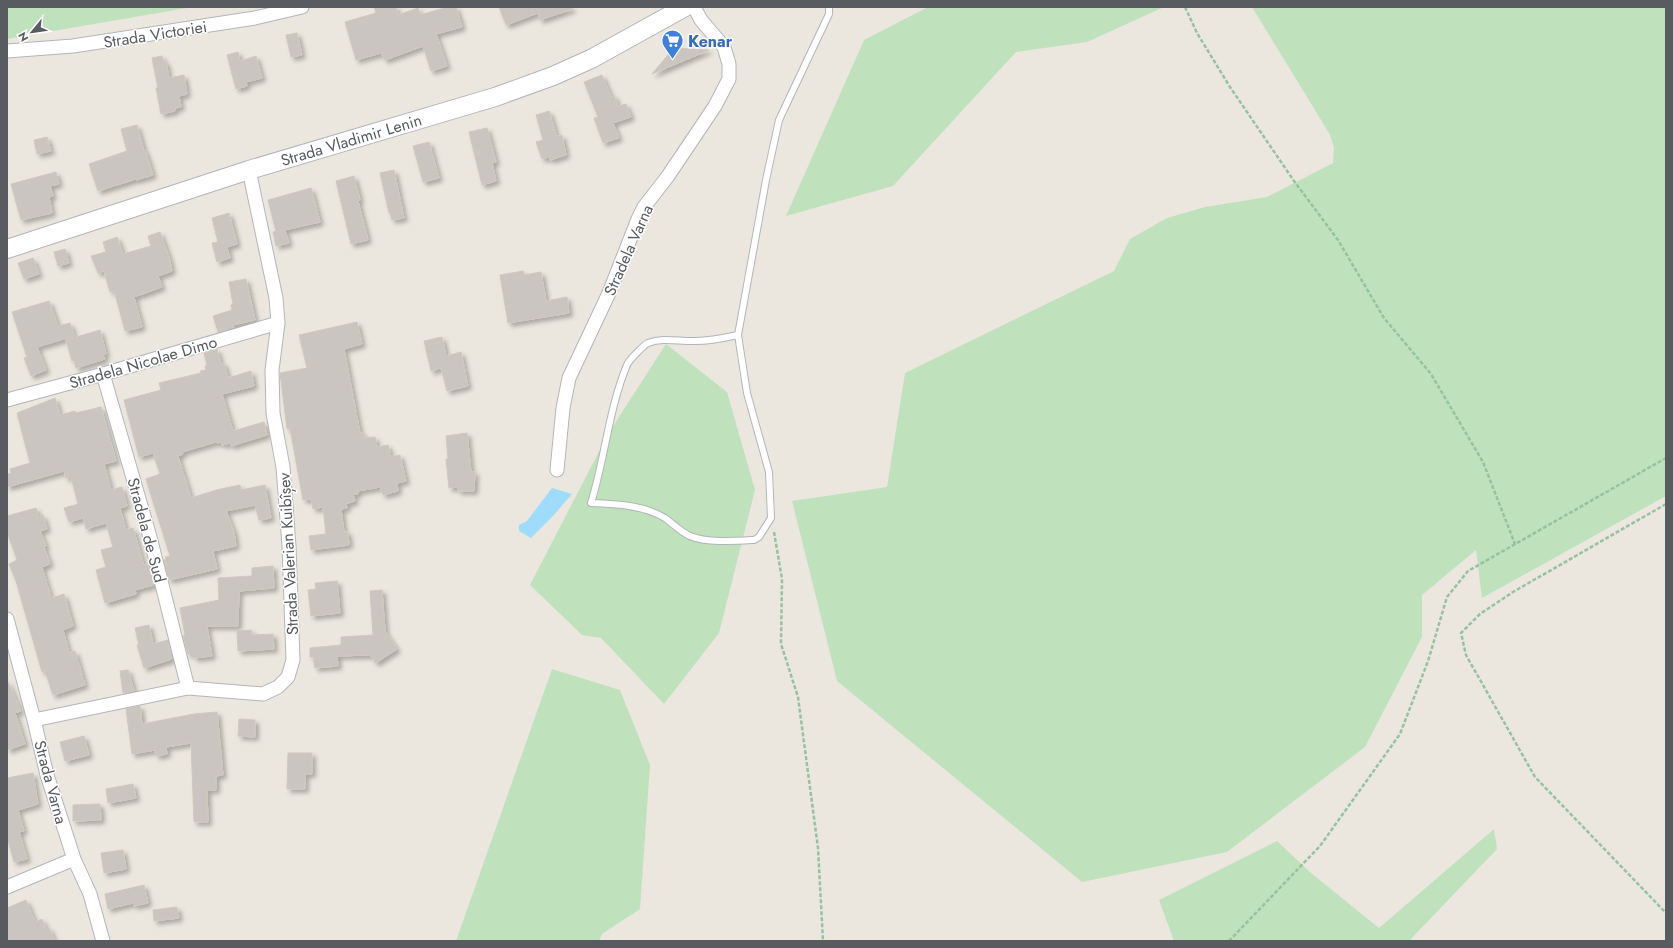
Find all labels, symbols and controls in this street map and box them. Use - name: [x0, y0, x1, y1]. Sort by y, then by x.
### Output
- north arrow: [12, 12, 52, 52]
- street label: Strada Victoriei: [102, 15, 208, 54]
- supermarket icon: Kenar: [660, 28, 686, 61]
- text: N: [14, 29, 32, 45]
- place label: Kenar: [688, 30, 733, 53]
- street label: Strada Vladimir Lenin: [278, 108, 424, 172]
- street label: Stradela Varna: [598, 201, 659, 299]
- street label: Stradela Nicolae Dimo: [66, 330, 220, 395]
- street label: Strada Valerian Kuibîșev: [273, 471, 304, 636]
- street label: Stradela de Sud: [121, 475, 172, 585]
- street label: Strada Varna: [28, 738, 73, 826]

